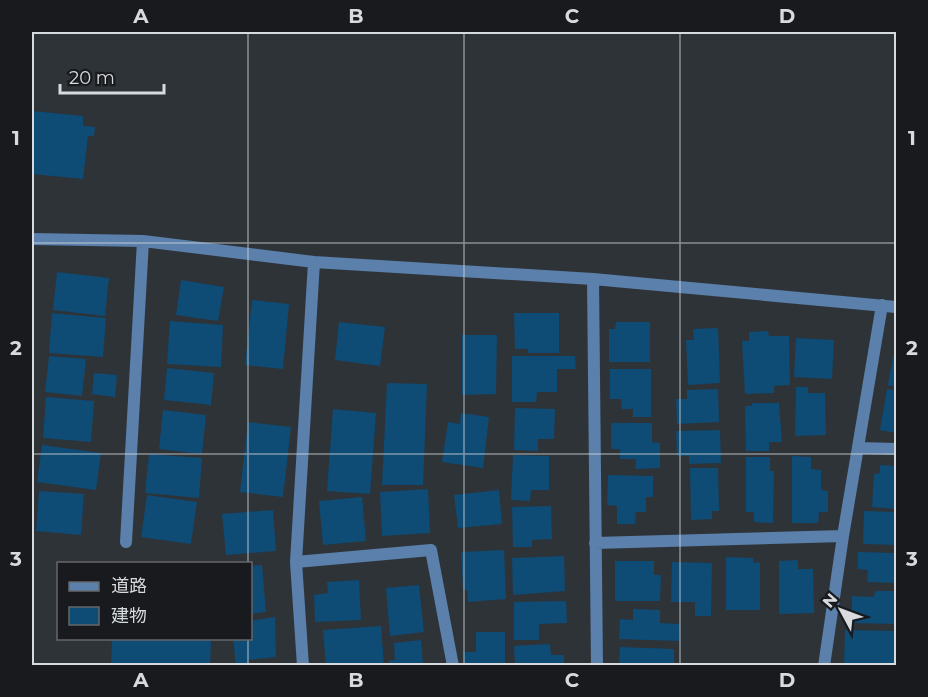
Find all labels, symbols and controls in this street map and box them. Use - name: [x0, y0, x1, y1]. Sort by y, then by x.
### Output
- text: A: [132, 4, 149, 28]
- text: B: [348, 4, 364, 28]
- text: C: [565, 4, 580, 28]
- text: D: [779, 4, 795, 28]
- scale bar: [60, 57, 164, 95]
- text: 20 m: [69, 67, 115, 89]
- text: 1: [12, 126, 20, 150]
- text: 1: [908, 126, 916, 150]
- text: 2: [10, 336, 22, 360]
- text: 2: [906, 336, 918, 360]
- text: 3: [9, 547, 22, 571]
- text: 3: [905, 547, 918, 571]
- legend: [57, 562, 252, 640]
- text: 道路: [111, 575, 147, 597]
- north arrow: [811, 580, 871, 640]
- text: N: [819, 589, 841, 612]
- text: 建物: [111, 605, 147, 627]
- text: A: [132, 668, 149, 692]
- text: B: [348, 668, 364, 692]
- text: C: [565, 668, 580, 692]
- text: D: [779, 668, 795, 692]

